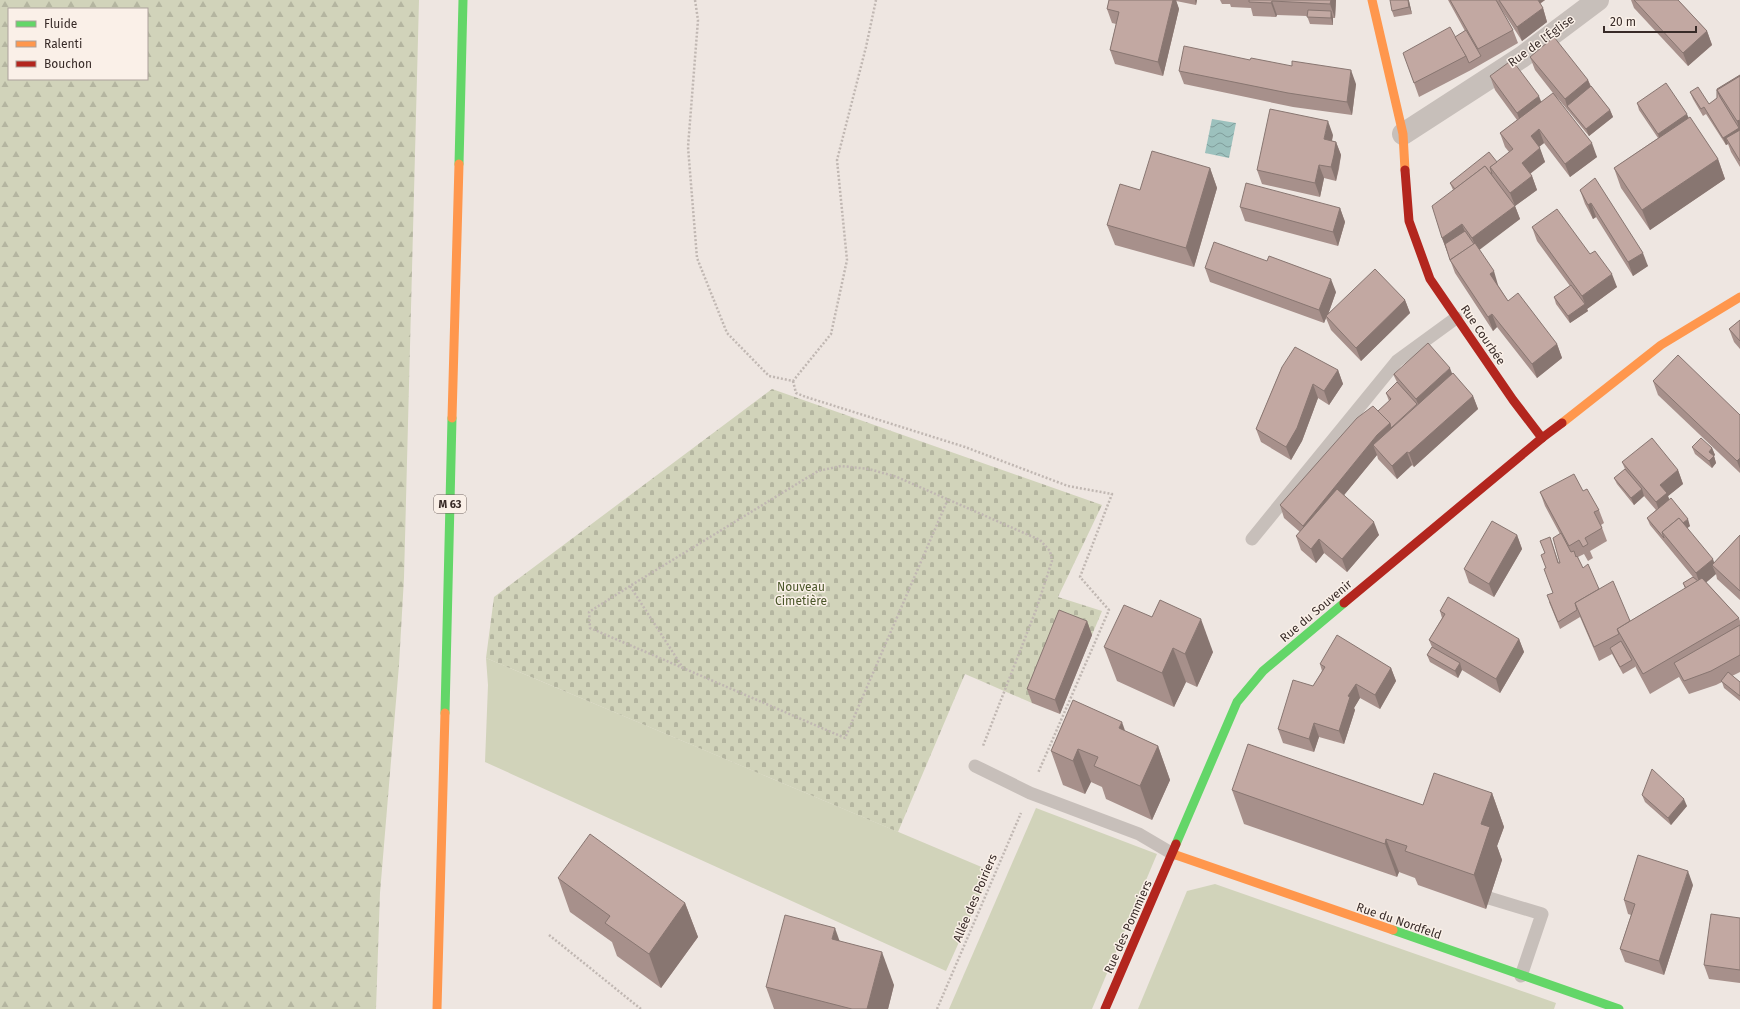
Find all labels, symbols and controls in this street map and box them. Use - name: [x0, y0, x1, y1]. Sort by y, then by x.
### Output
- legend: [8, 8, 148, 80]
- scale bar: [1604, 8, 1696, 34]
- street label: Rue de l'Église: [1505, 12, 1577, 70]
- text: 20 m: [1610, 15, 1636, 29]
- text: Fluide: [44, 17, 77, 31]
- text: Ralenti: [44, 37, 82, 51]
- text: Bouchon: [44, 57, 92, 71]
- street label: Rue Courbée: [1458, 302, 1508, 368]
- road number: M 63: [434, 495, 466, 513]
- street label: Rue du Souvenir: [1277, 577, 1355, 645]
- park label: Nouveau Cimetière: [775, 580, 827, 608]
- street label: Allée des Poiriers: [950, 852, 1000, 944]
- street label: Rue des Pommiers: [1101, 878, 1155, 976]
- street label: Rue du Nordfeld: [1355, 900, 1443, 942]

